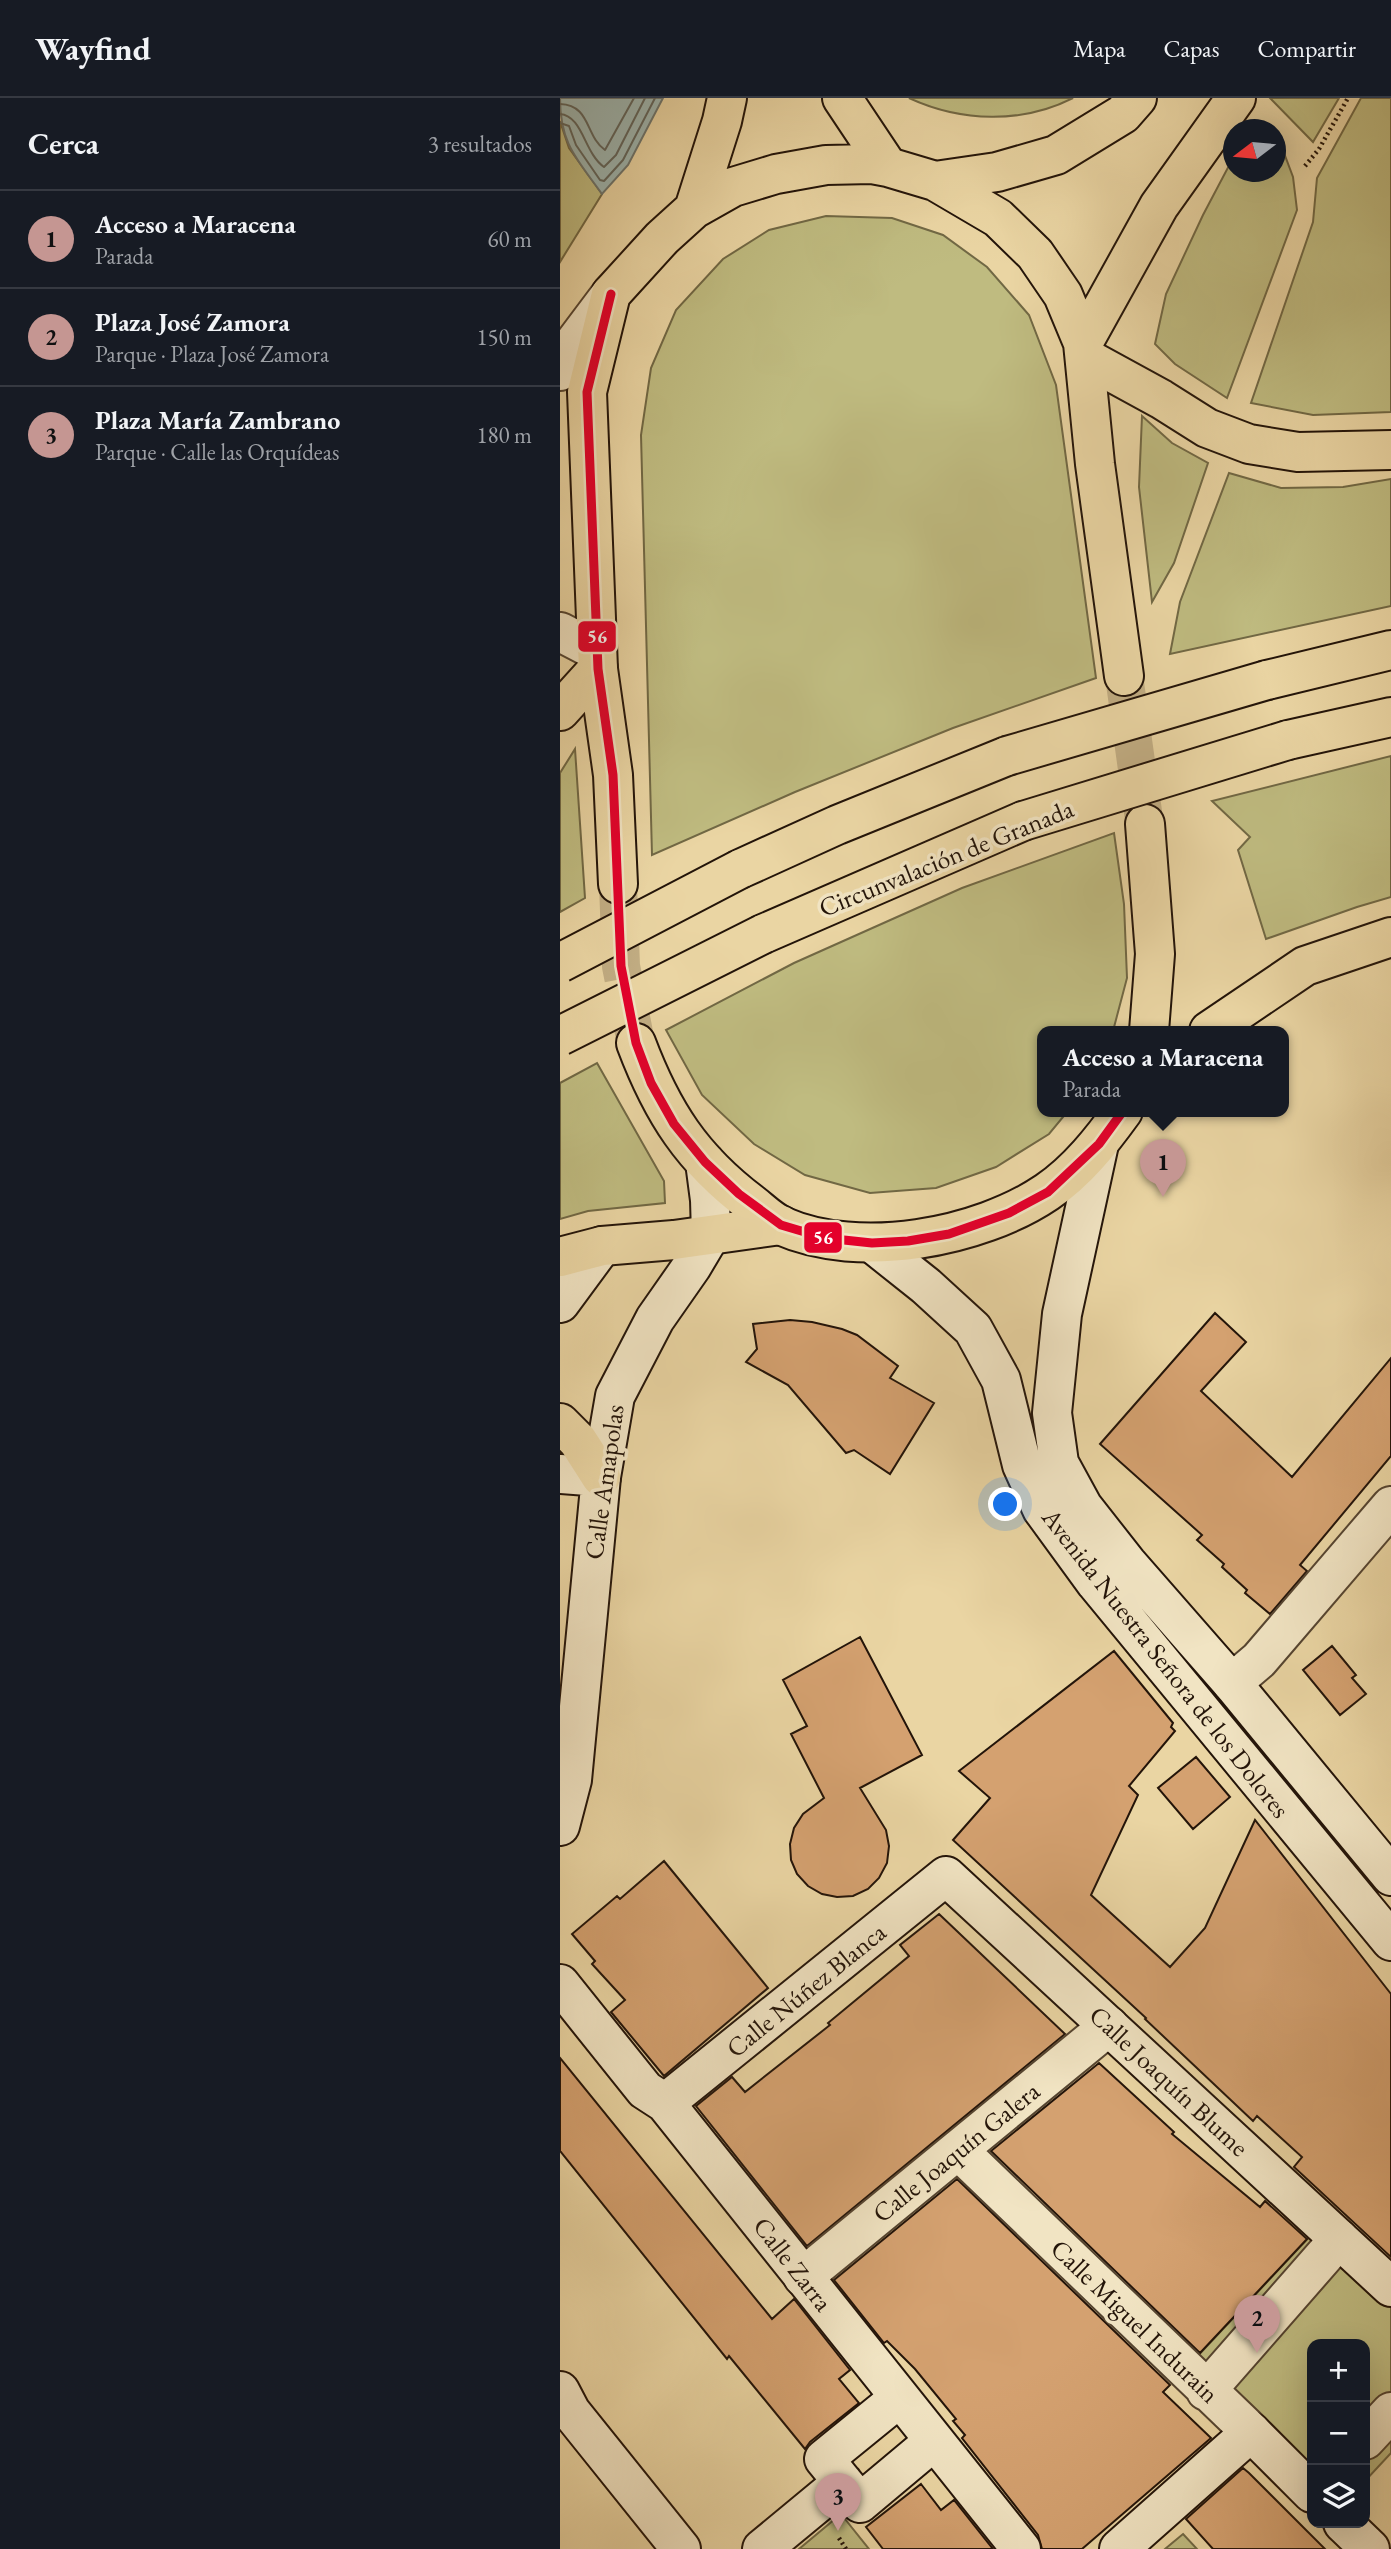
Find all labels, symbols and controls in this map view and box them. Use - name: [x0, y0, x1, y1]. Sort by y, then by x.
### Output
- text: Wayfind: [35, 27, 151, 70]
- text: Mapa: [1073, 33, 1125, 64]
- text: Capas: [1163, 33, 1219, 64]
- text: Compartir: [1257, 33, 1356, 64]
- north arrow: [1223, 119, 1286, 182]
- text: Cerca: [28, 124, 99, 163]
- text: 3 resultados: [428, 129, 532, 159]
- text: Acceso a Maracena: [95, 207, 296, 241]
- text: 1: [45, 224, 57, 254]
- text: 60 m: [487, 224, 532, 254]
- text: Parada: [95, 241, 153, 271]
- text: Plaza José Zamora: [95, 305, 290, 339]
- text: 2: [45, 322, 57, 352]
- text: 150 m: [476, 322, 532, 352]
- text: Parque · Plaza José Zamora: [95, 339, 329, 369]
- text: Plaza María Zambrano: [95, 403, 340, 437]
- text: 3: [45, 420, 57, 450]
- text: 180 m: [476, 420, 532, 450]
- text: Parque · Calle las Orquídeas: [95, 437, 339, 467]
- line badge: 56: [577, 620, 617, 653]
- text: 56: [587, 624, 607, 649]
- street label: Circunvalación de Granada: [814, 791, 1079, 925]
- popup: [1037, 1026, 1289, 1117]
- text: Acceso a Maracena: [1063, 1040, 1263, 1074]
- text: Parada: [1063, 1074, 1121, 1104]
- pin: 1: [1140, 1139, 1186, 1197]
- line badge: 56: [803, 1221, 843, 1254]
- text: 56: [813, 1225, 833, 1250]
- street label: Calle Amapolas: [576, 1402, 632, 1562]
- your location: [988, 1487, 1022, 1521]
- street label: Avenida Nuestra Señora de los Dolores: [1034, 1501, 1298, 1825]
- street label: Calle Núñez Blanca: [719, 1915, 893, 2065]
- street label: Calle Joaquín Blume: [1082, 1998, 1256, 2164]
- street label: Calle Joaquín Galera: [865, 2074, 1047, 2230]
- street label: Calle Zarra: [746, 2210, 841, 2318]
- street label: Calle Miguel Indurain: [1043, 2232, 1227, 2410]
- pin: 2: [1234, 2295, 1280, 2353]
- map controls: [1307, 2339, 1370, 2528]
- button: +: [1307, 2339, 1370, 2402]
- button: −: [1307, 2402, 1370, 2465]
- button: layers: [1307, 2465, 1370, 2528]
- pin: 3: [815, 2473, 861, 2531]

